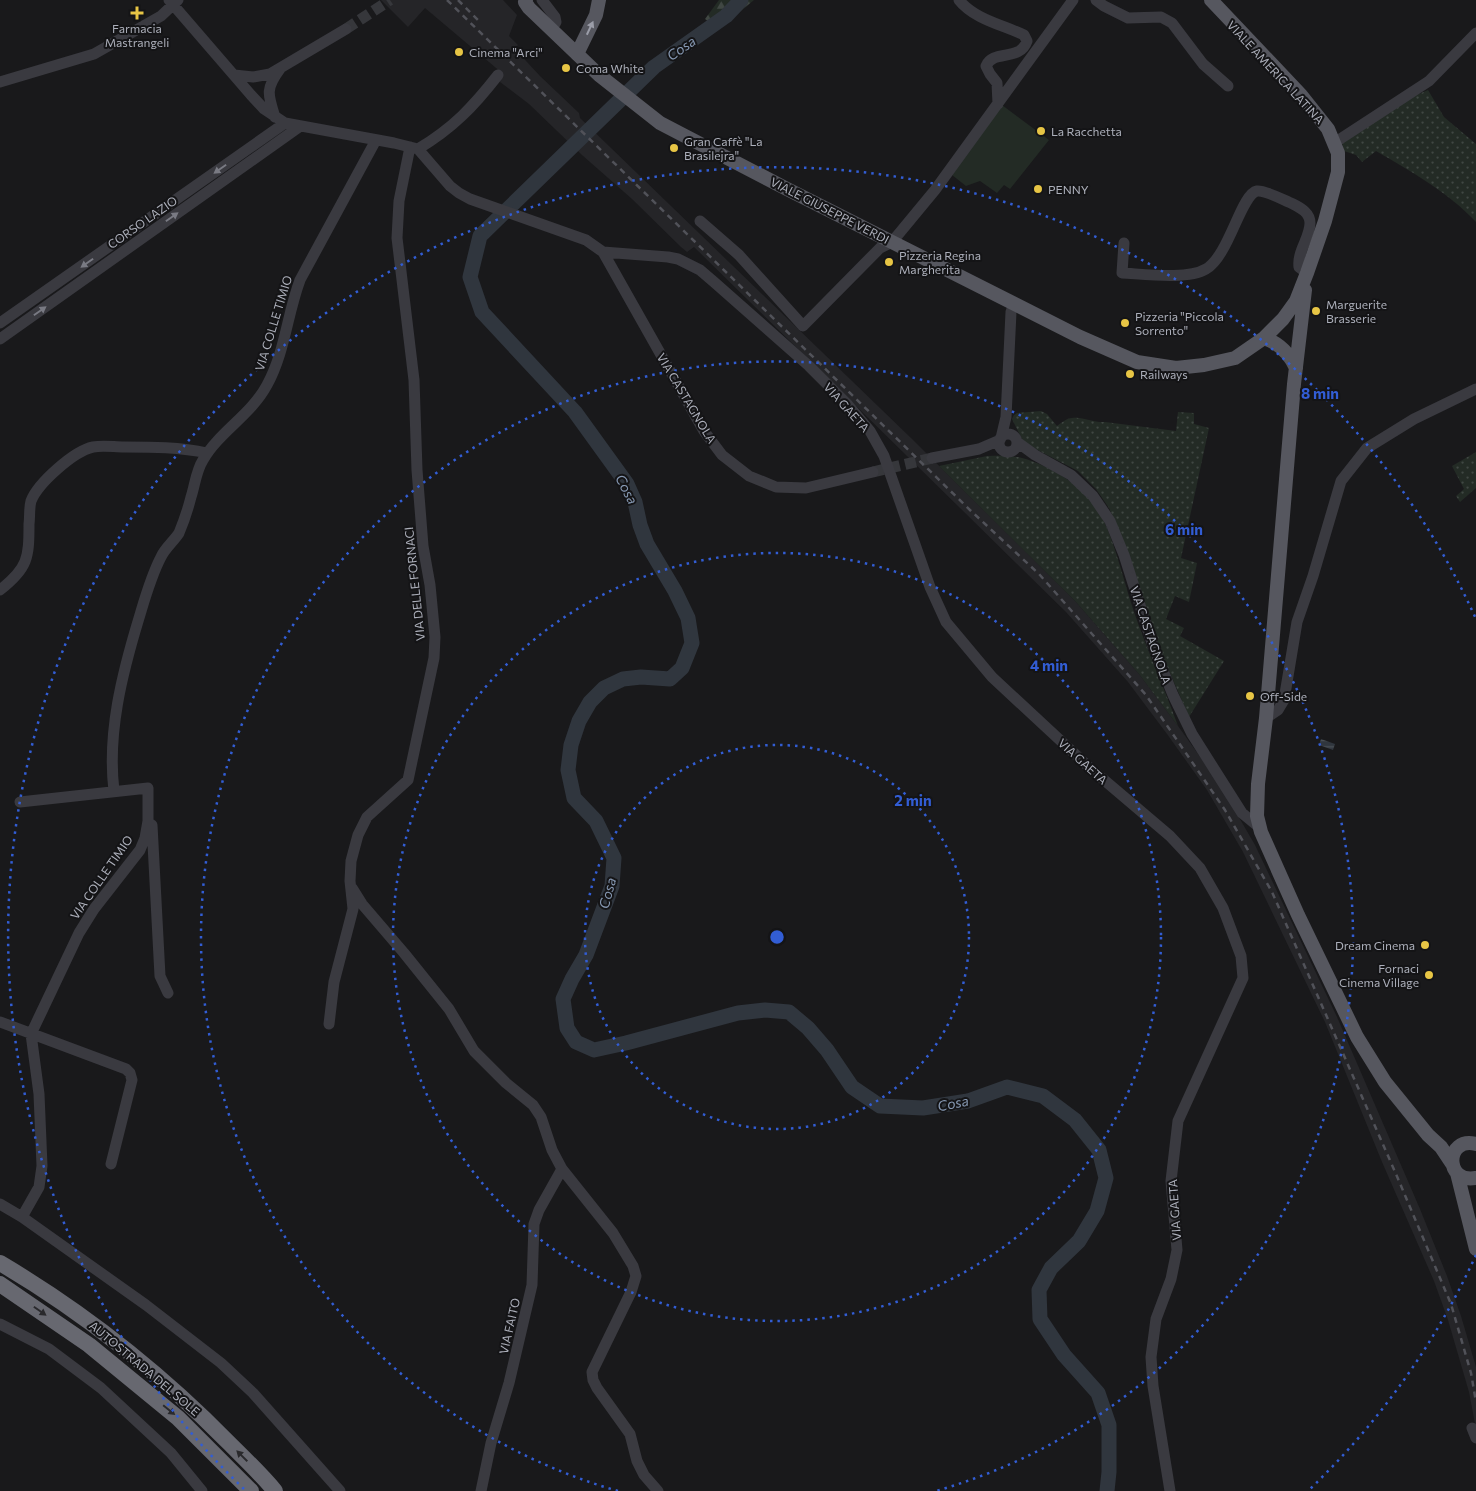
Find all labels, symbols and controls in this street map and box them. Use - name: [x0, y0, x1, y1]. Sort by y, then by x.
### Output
- marker: Farmacia Mastrangeli: [131, 7, 143, 19]
- street label: VIALE AMERICA LATINA: [1225, 18, 1327, 126]
- place label: Farmacia Mastrangeli: [105, 21, 169, 49]
- one-way arrow: [586, 21, 594, 35]
- water label: Cosa: [663, 32, 699, 64]
- place label: Cinema "Arci": [469, 45, 543, 59]
- marker: Cinema "Arci": [453, 46, 465, 58]
- place label: Coma White: [576, 61, 644, 75]
- marker: Coma White: [560, 62, 572, 74]
- place label: La Racchetta: [1051, 124, 1122, 138]
- marker: La Racchetta: [1035, 125, 1047, 137]
- place label: Gran Caffè "La Brasilejra": [684, 134, 763, 162]
- marker: Gran Caffè "La Brasilejra": [668, 142, 680, 154]
- one-way arrow: [213, 164, 226, 174]
- street label: VIALE GIUSEPPE VERDI: [768, 174, 892, 246]
- place label: PENNY: [1048, 182, 1089, 196]
- marker: PENNY: [1032, 183, 1044, 195]
- street label: CORSO LAZIO: [105, 193, 180, 251]
- one-way arrow: [165, 212, 179, 222]
- place label: Pizzeria Regina Margherita: [899, 248, 981, 276]
- marker: Pizzeria Regina Margherita: [883, 256, 895, 268]
- one-way arrow: [80, 258, 93, 268]
- street label: VIA COLLE TIMIO: [252, 273, 294, 372]
- place label: Marguerite Brasserie: [1326, 297, 1387, 325]
- marker: Marguerite Brasserie: [1310, 305, 1322, 317]
- one-way arrow: [33, 306, 47, 316]
- place label: Pizzeria "Piccola Sorrento": [1135, 309, 1224, 337]
- marker: Pizzeria "Piccola Sorrento": [1119, 317, 1131, 329]
- street label: VIA CASTAGNOLA: [654, 350, 720, 446]
- place label: Railways: [1140, 367, 1188, 381]
- marker: Railways: [1124, 368, 1136, 380]
- street label: VIA GAETA: [821, 380, 873, 434]
- text: 8 min: [1301, 384, 1339, 402]
- water label: Cosa: [612, 471, 642, 507]
- text: 6 min: [1165, 520, 1203, 538]
- street label: VIA DELLE FORNACI: [401, 526, 427, 642]
- street label: VIA CASTAGNOLA: [1128, 584, 1174, 686]
- text: 4 min: [1030, 656, 1068, 674]
- place label: Off-Side: [1260, 689, 1307, 703]
- marker: Off-Side: [1244, 690, 1256, 702]
- street label: VIA GAETA: [1056, 735, 1110, 787]
- text: 2 min: [894, 791, 932, 809]
- street label: VIA COLLE TIMIO: [67, 832, 135, 922]
- water label: Cosa: [595, 876, 619, 910]
- centre of rings: [768, 928, 786, 946]
- place label: Dream Cinema: [1335, 938, 1415, 952]
- marker: Dream Cinema: [1419, 939, 1431, 951]
- place label: Fornaci Cinema Village: [1339, 961, 1419, 989]
- marker: Fornaci Cinema Village: [1423, 969, 1435, 981]
- water label: Cosa: [936, 1092, 970, 1114]
- street label: VIA GAETA: [1165, 1179, 1183, 1241]
- street label: VIA FAITO: [496, 1296, 522, 1356]
- one-way arrow: [34, 1306, 47, 1316]
- street label: AUTOSTRADA DEL SOLE: [87, 1318, 203, 1418]
- one-way arrow: [163, 1405, 176, 1416]
- one-way arrow: [236, 1450, 248, 1462]

